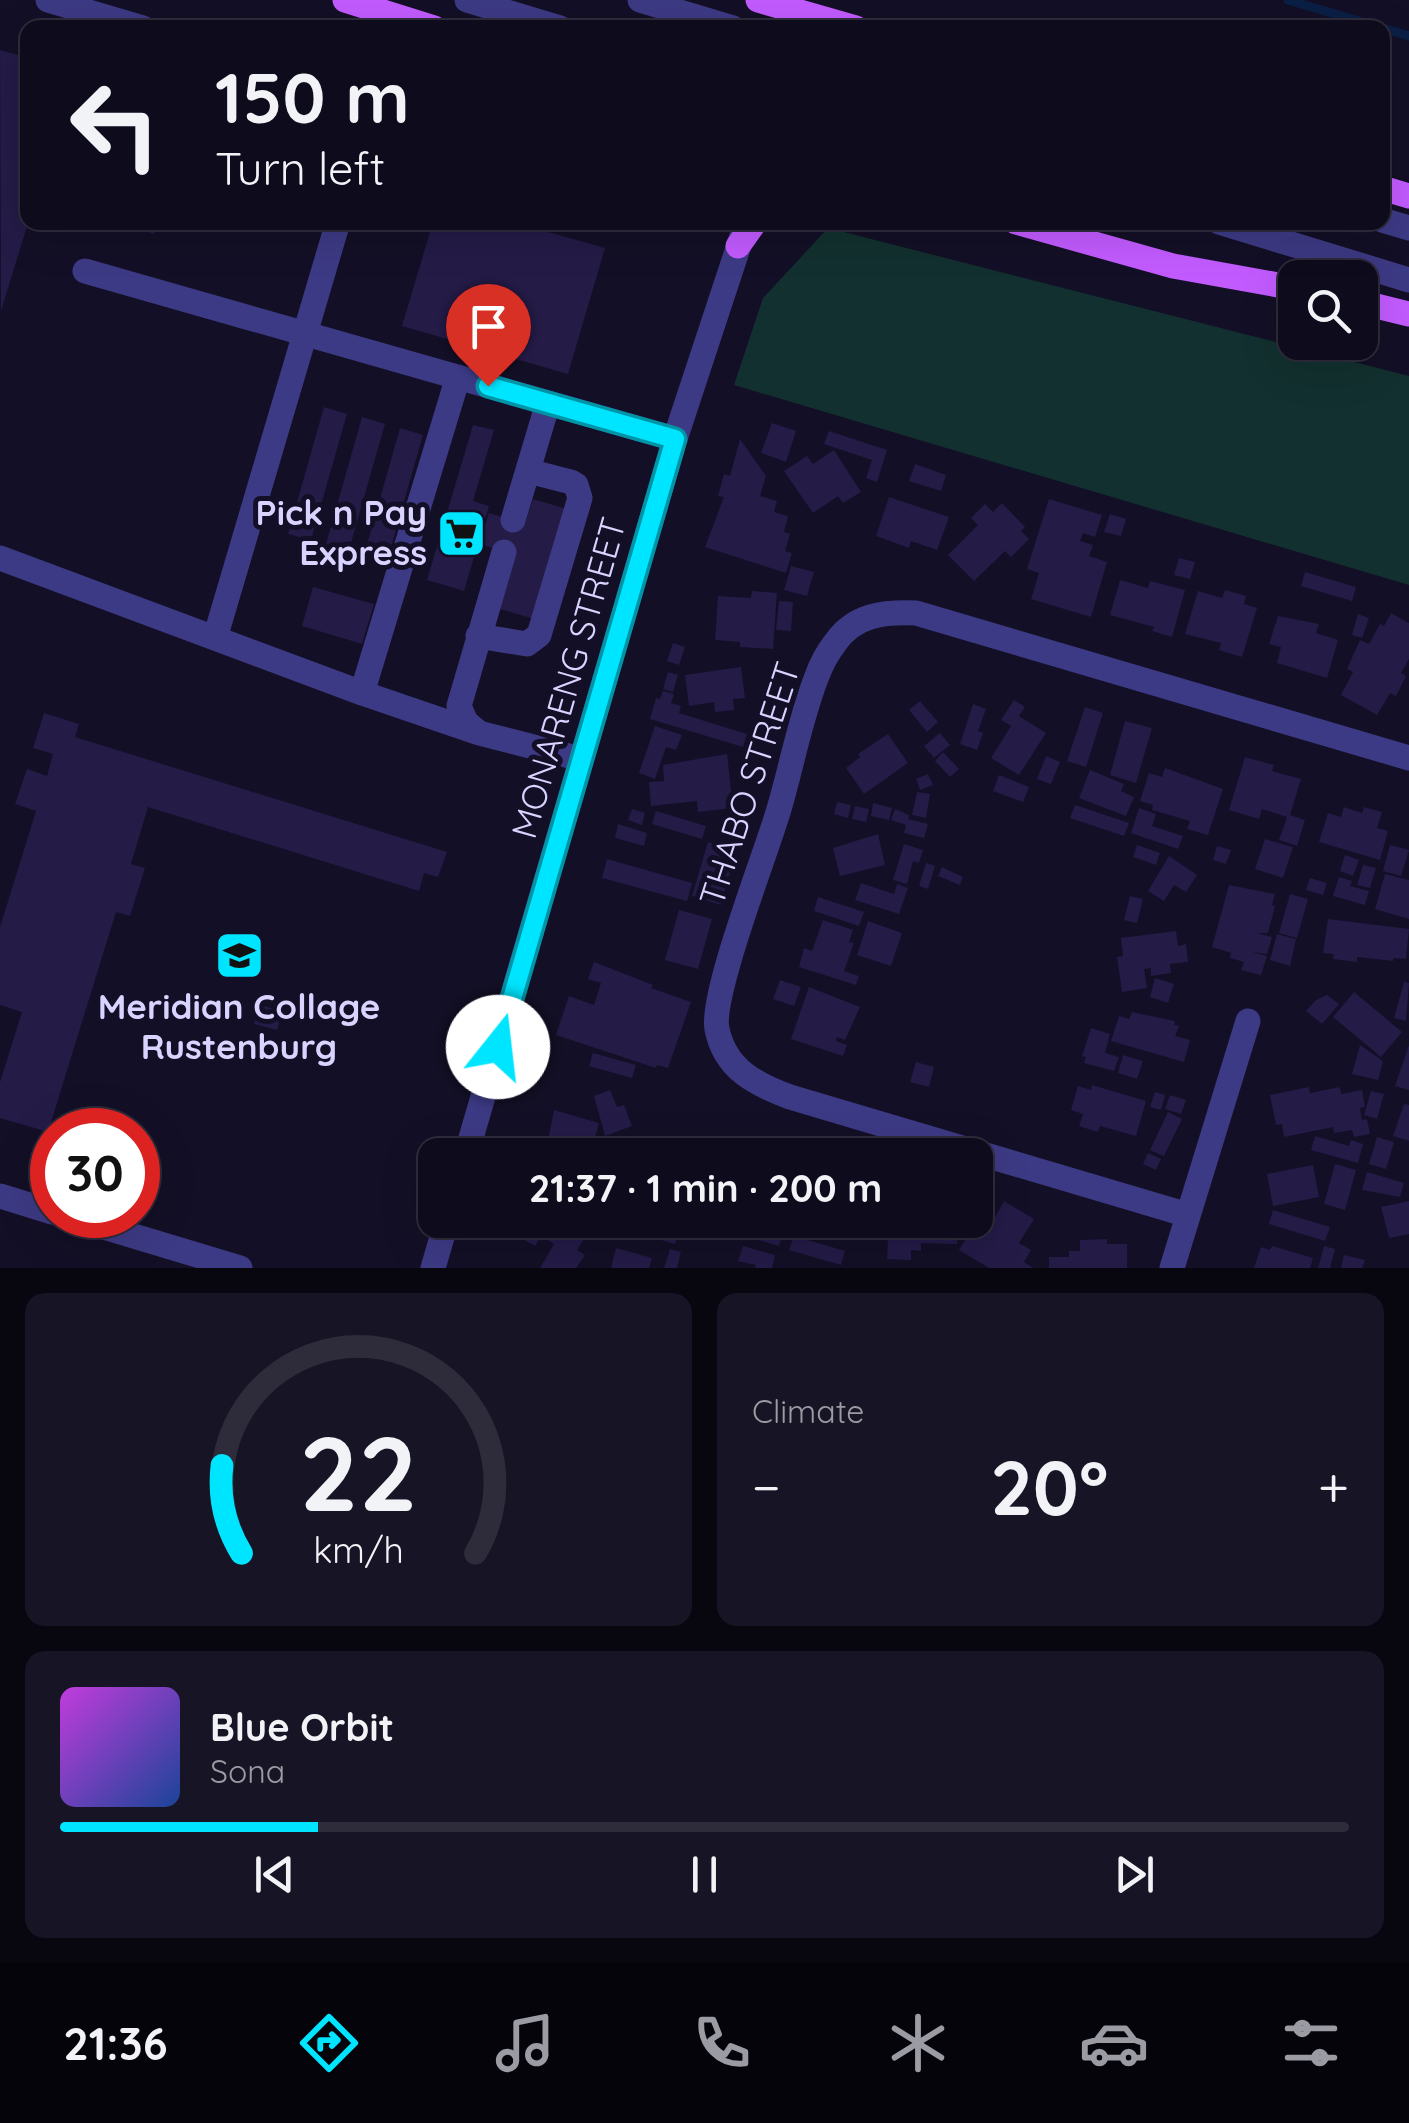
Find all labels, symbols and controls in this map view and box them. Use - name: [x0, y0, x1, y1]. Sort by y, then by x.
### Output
- text: 150 m: [215, 53, 410, 141]
- icon: left: [50, 60, 180, 190]
- text: Turn left: [215, 140, 385, 196]
- map controls: [1278, 260, 1378, 360]
- button: search: [1278, 260, 1378, 360]
- pin: [446, 284, 531, 387]
- icon: arrive: [461, 299, 516, 354]
- place label: Pick n Pay Express: [256, 490, 427, 574]
- supermarket icon: Pick n Pay Express: [436, 507, 488, 559]
- street label: MONARENG STREET: [501, 512, 635, 843]
- street label: THABO STREET: [689, 656, 809, 911]
- school or university icon: Meridian Collage Rustenburg: [213, 929, 265, 981]
- place label: Meridian Collage Rustenburg: [98, 984, 380, 1068]
- position arrow: [446, 995, 550, 1099]
- speed limit sign: 30: [30, 1108, 160, 1238]
- text: 21:37 · 1 min · 200 m: [529, 1164, 882, 1212]
- text: Climate: [752, 1391, 864, 1431]
- text: 22: [299, 1407, 418, 1537]
- text: 20°: [990, 1440, 1108, 1534]
- text: −: [752, 1452, 781, 1521]
- text: +: [1318, 1452, 1349, 1521]
- text: km/h: [313, 1527, 404, 1572]
- text: Blue Orbit: [210, 1703, 394, 1751]
- text: Sona: [210, 1751, 285, 1791]
- icon: previous: [247, 1847, 302, 1902]
- icon: pause: [677, 1847, 732, 1902]
- icon: next: [1107, 1847, 1162, 1902]
- icon: directions: [294, 2008, 364, 2078]
- icon: music: [490, 2008, 560, 2078]
- icon: phone: [687, 2008, 757, 2078]
- icon: climate: [883, 2008, 953, 2078]
- icon: car: [1079, 2008, 1149, 2078]
- icon: filters: [1276, 2008, 1346, 2078]
- text: 21:36: [63, 2015, 168, 2071]

